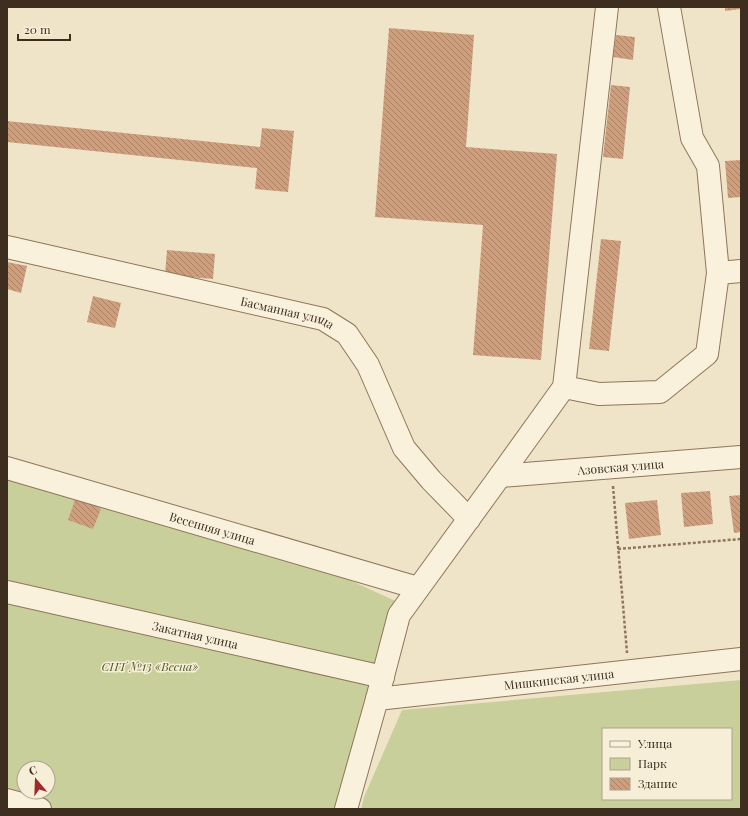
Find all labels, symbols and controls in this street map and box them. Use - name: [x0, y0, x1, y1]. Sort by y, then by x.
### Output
- scale bar: [18, 16, 70, 42]
- text: 20 m: [24, 21, 51, 37]
- street label: Басманная улица: [239, 293, 337, 332]
- street label: Азовская улица: [576, 455, 665, 478]
- street label: Весенняя улица: [168, 508, 257, 548]
- street label: Закатная улица: [151, 617, 240, 652]
- park label: СНТ №13 «Весна»: [101, 658, 199, 674]
- street label: Мишкинская улица: [503, 665, 615, 693]
- legend: [602, 728, 732, 800]
- text: Улица: [637, 735, 672, 751]
- text: Парк: [638, 755, 667, 771]
- north arrow: [16, 760, 56, 800]
- text: С: [26, 762, 39, 778]
- text: Здание: [638, 775, 678, 791]

